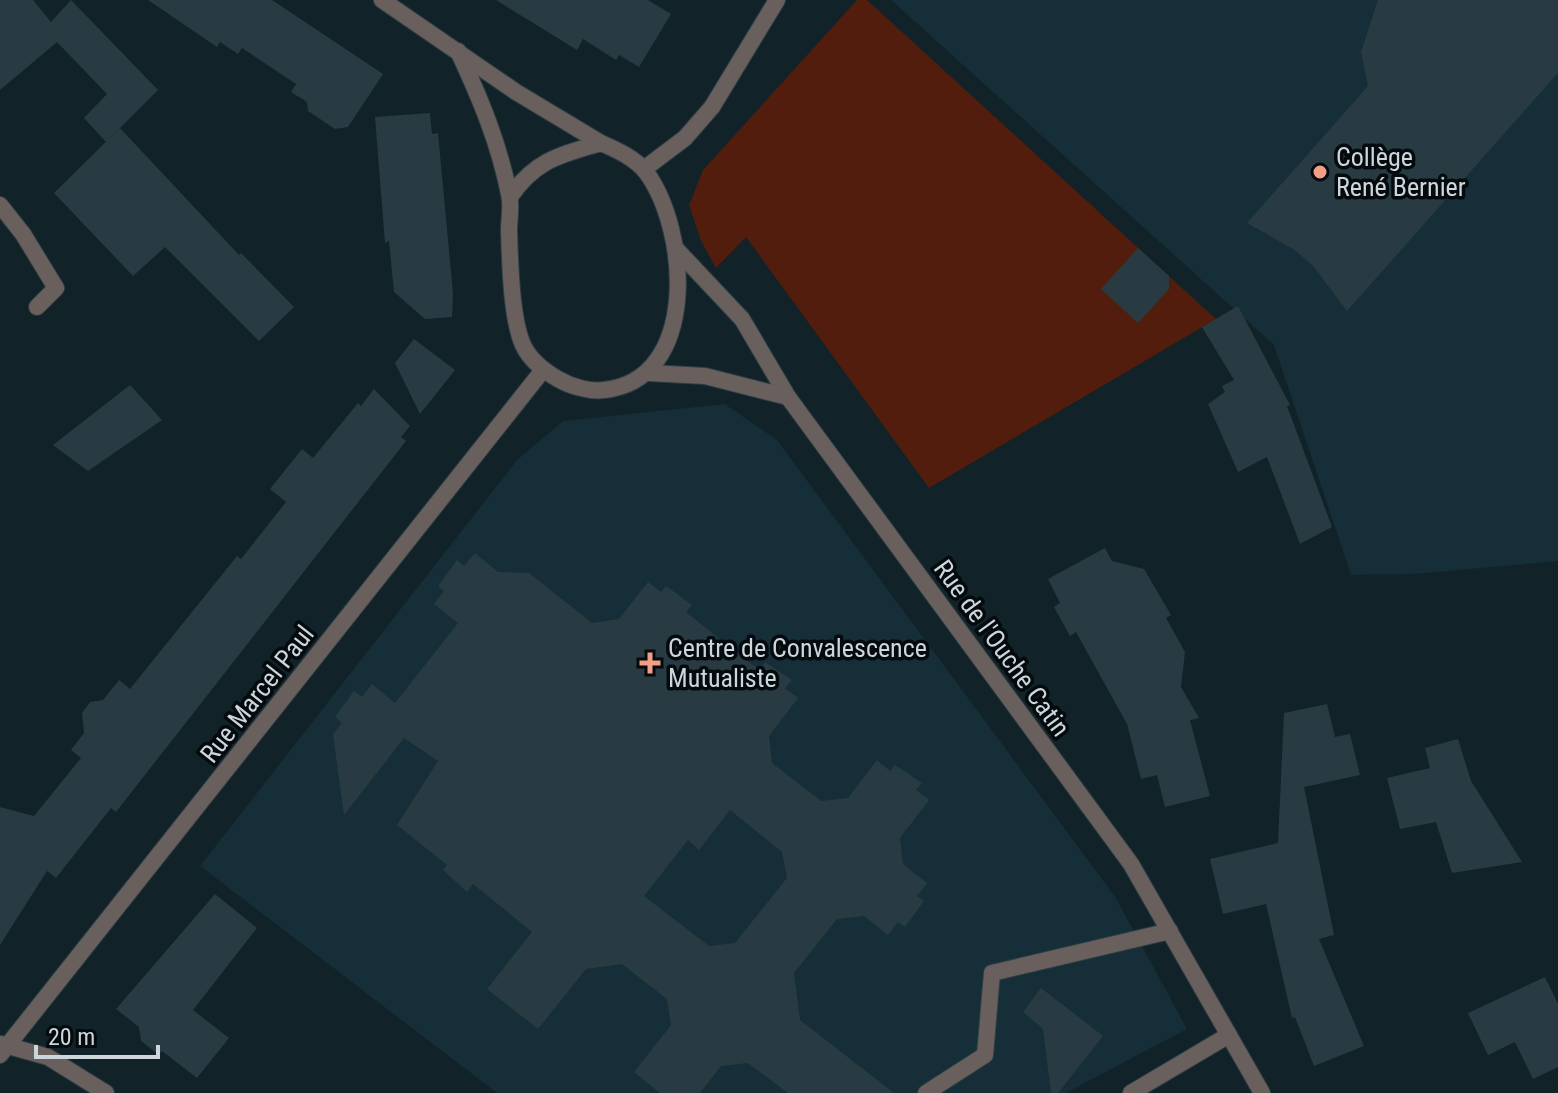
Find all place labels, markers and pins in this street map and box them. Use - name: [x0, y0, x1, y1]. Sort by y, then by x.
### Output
- place label: Collège René Bernier: [1336, 142, 1466, 202]
- marker: Collège René Bernier: [1311, 163, 1329, 181]
- place label: Centre de Convalescence Mutualiste: [668, 633, 927, 693]
- marker: Centre de Convalescence Mutualiste: [639, 652, 661, 674]

